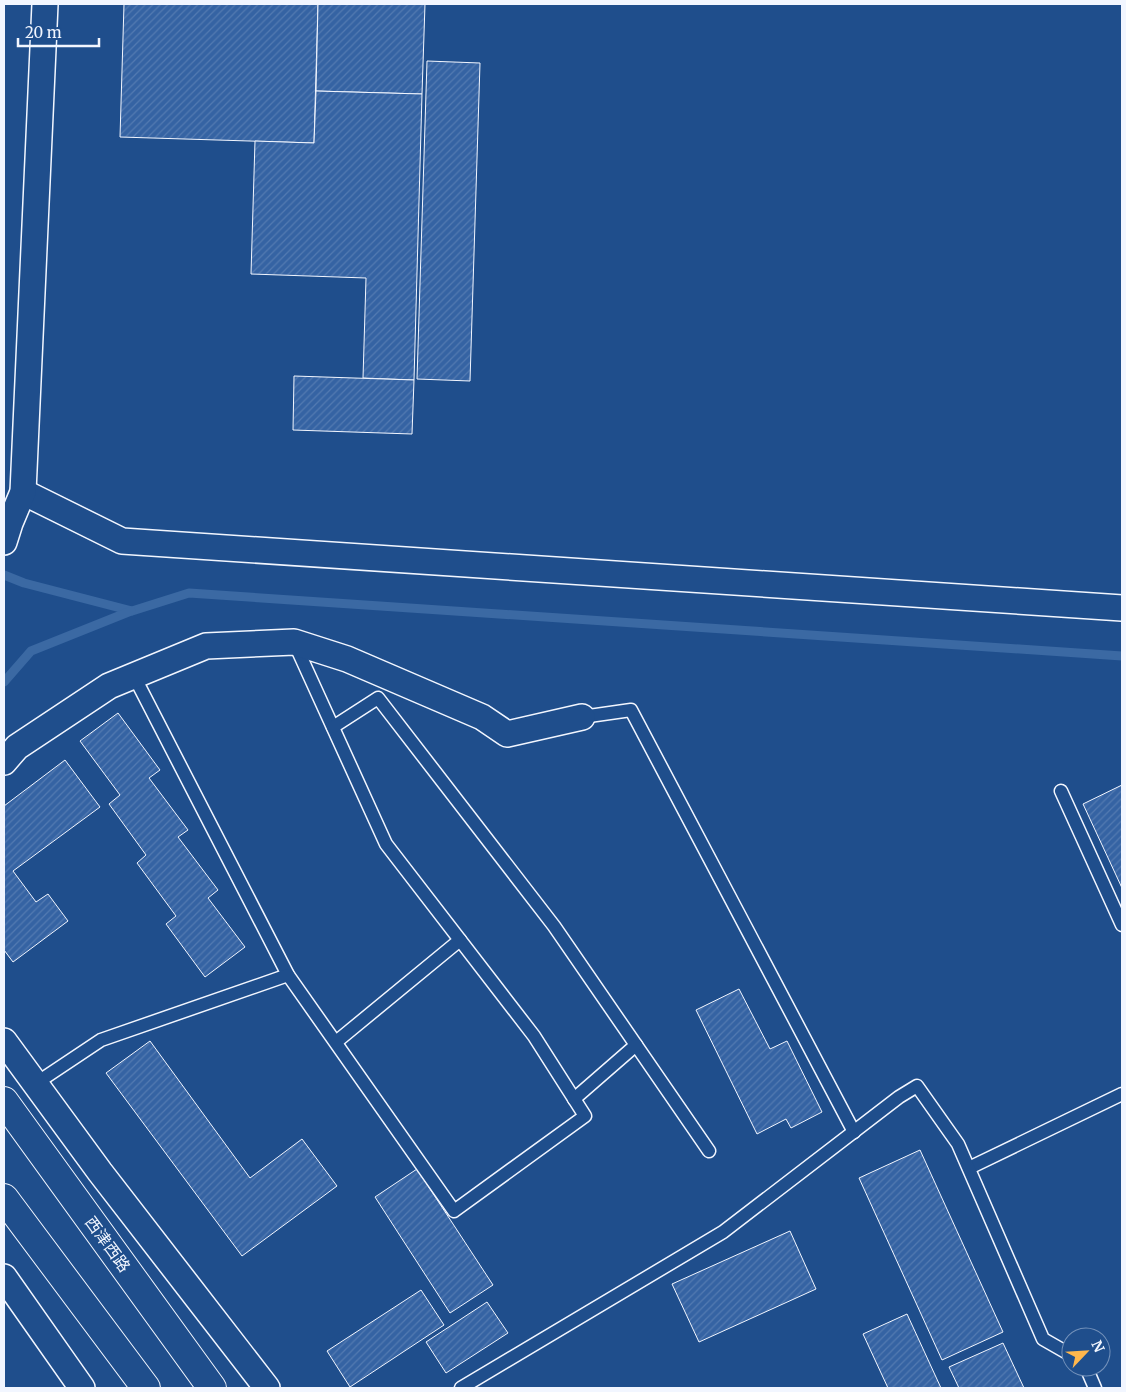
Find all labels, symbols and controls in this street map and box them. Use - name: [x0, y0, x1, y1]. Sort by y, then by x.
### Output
- scale bar: [18, 15, 99, 47]
- text: 20 m: [25, 23, 62, 42]
- street label: 西津西路: [81, 1212, 135, 1276]
- north arrow: [1061, 1327, 1111, 1377]
- text: N: [1087, 1338, 1108, 1355]

